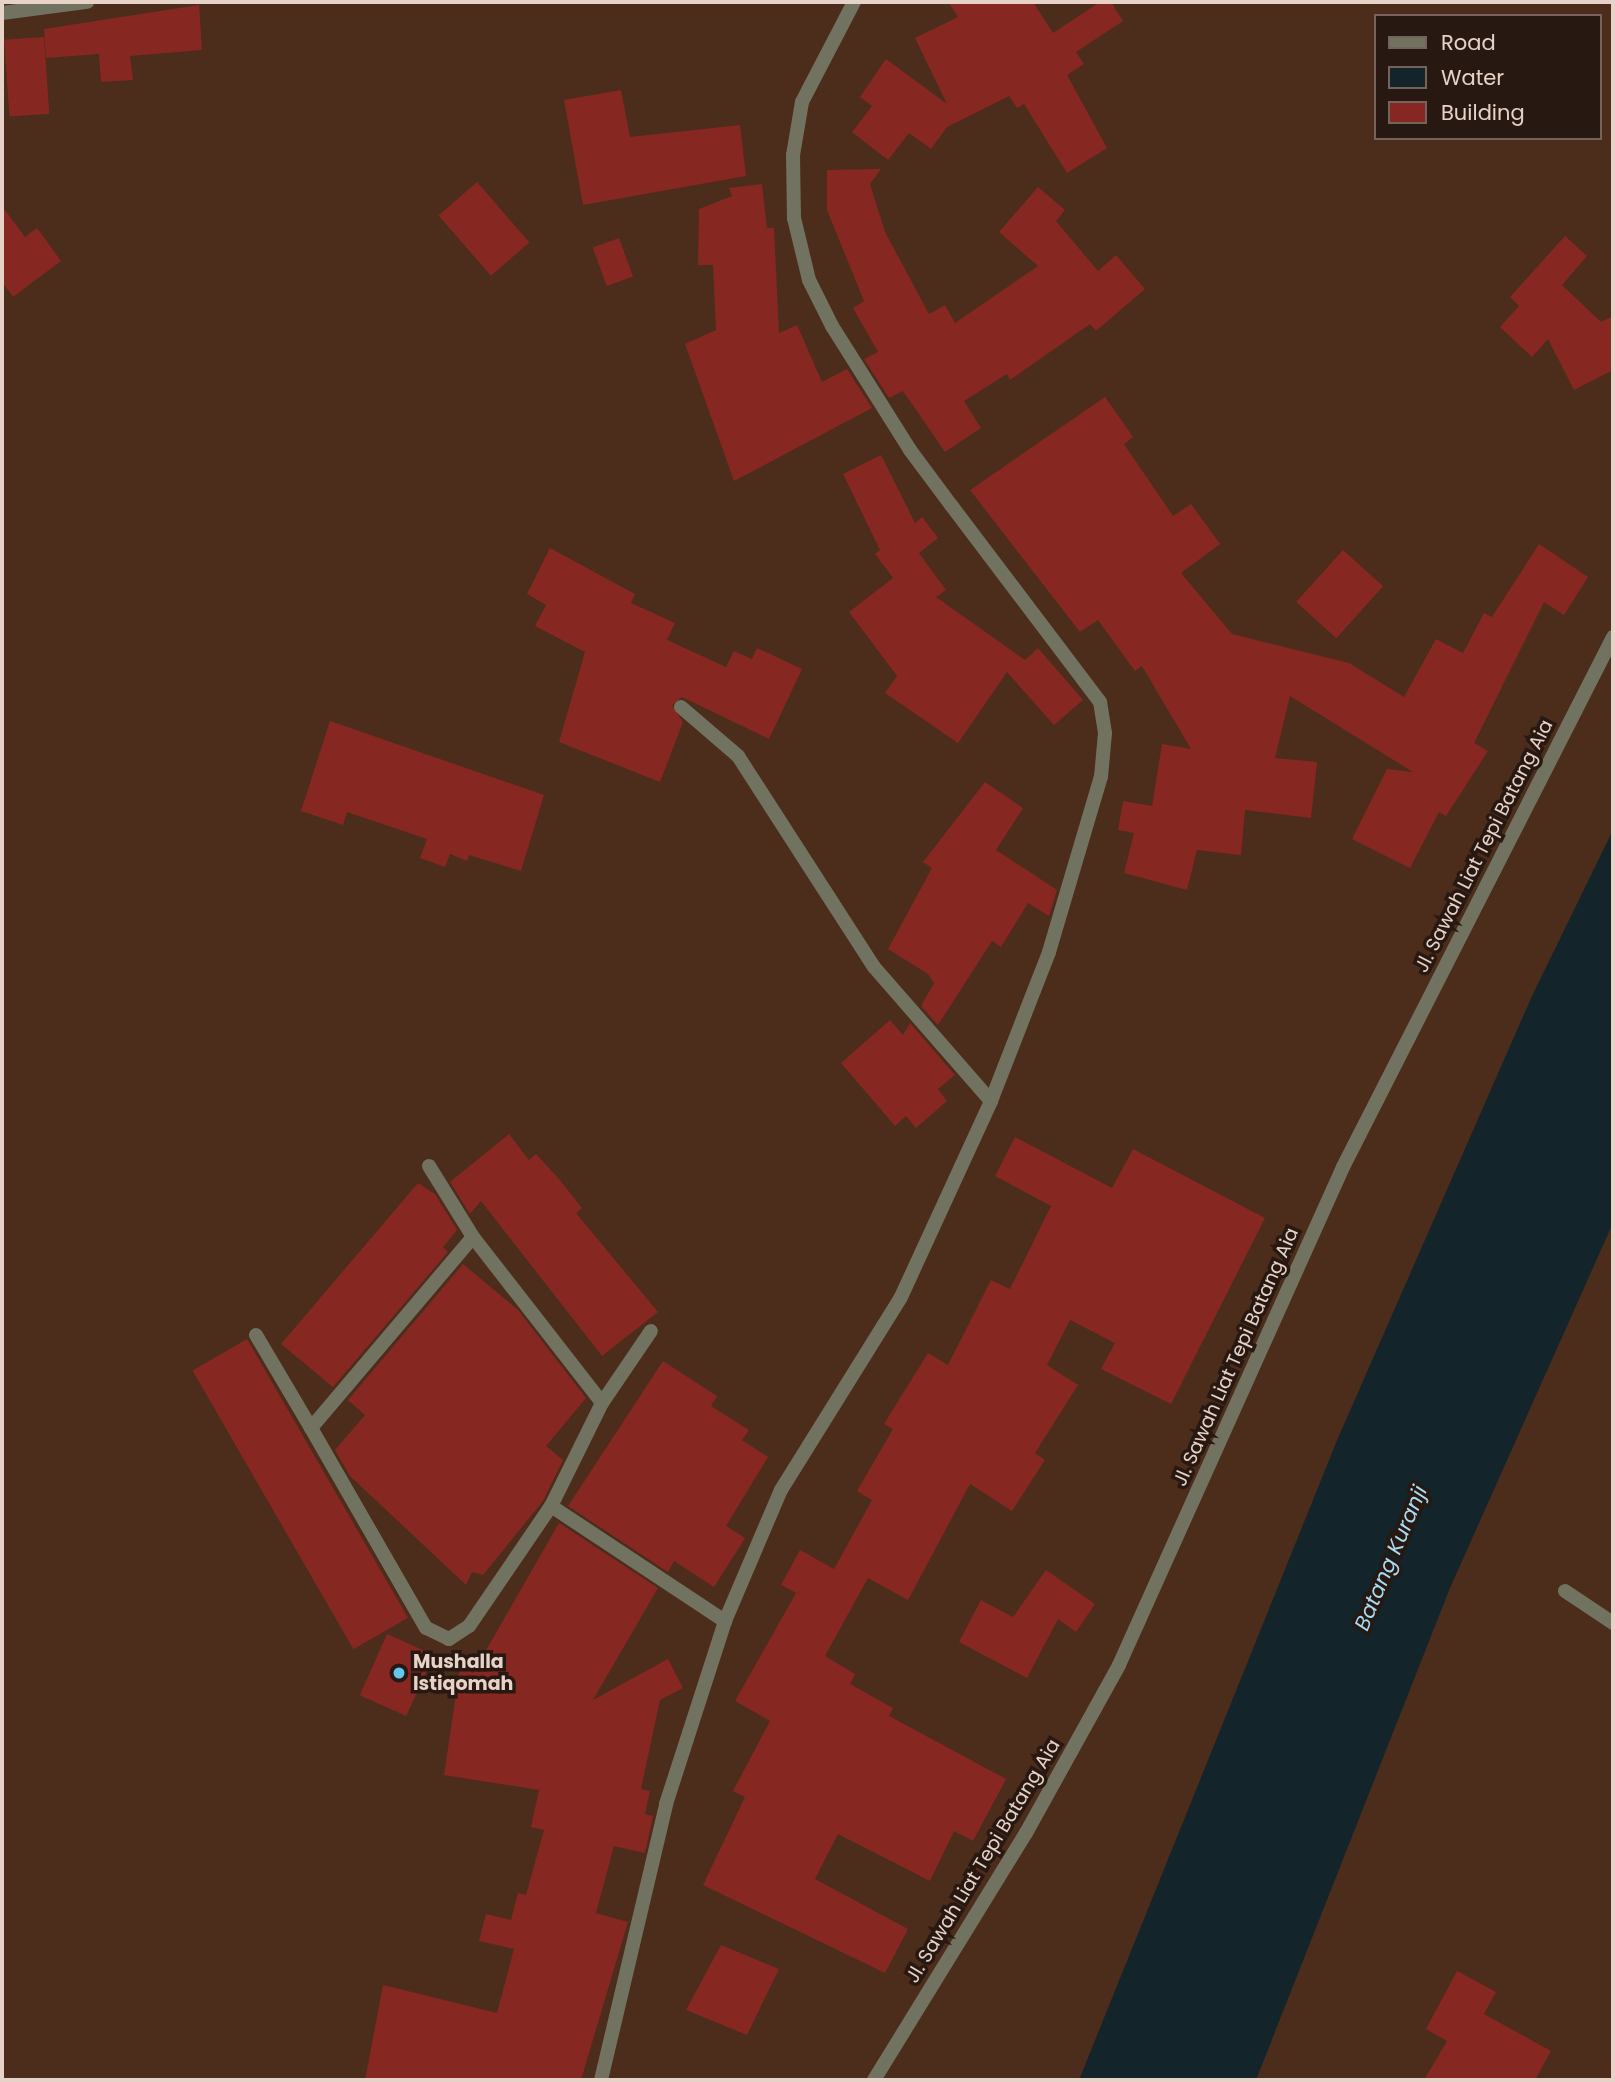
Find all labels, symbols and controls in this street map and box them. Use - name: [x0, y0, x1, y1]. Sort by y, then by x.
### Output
- legend: [1374, 14, 1601, 140]
- text: Road: [1441, 28, 1496, 57]
- text: Water: [1441, 63, 1504, 92]
- text: Building: [1441, 98, 1525, 127]
- street label: Jl. Sawah Liat Tepi Batang Aia: [1410, 716, 1558, 976]
- street label: Jl. Sawah Liat Tepi Batang Aia: [1169, 1224, 1303, 1490]
- water label: Batang Kuranji: [1349, 1482, 1433, 1634]
- place label: Mushalla Istiqomah: [413, 1651, 513, 1695]
- marker: Mushalla Istiqomah: [391, 1665, 407, 1681]
- street label: Jl. Sawah Liat Tepi Batang Aia: [901, 1735, 1065, 1987]

